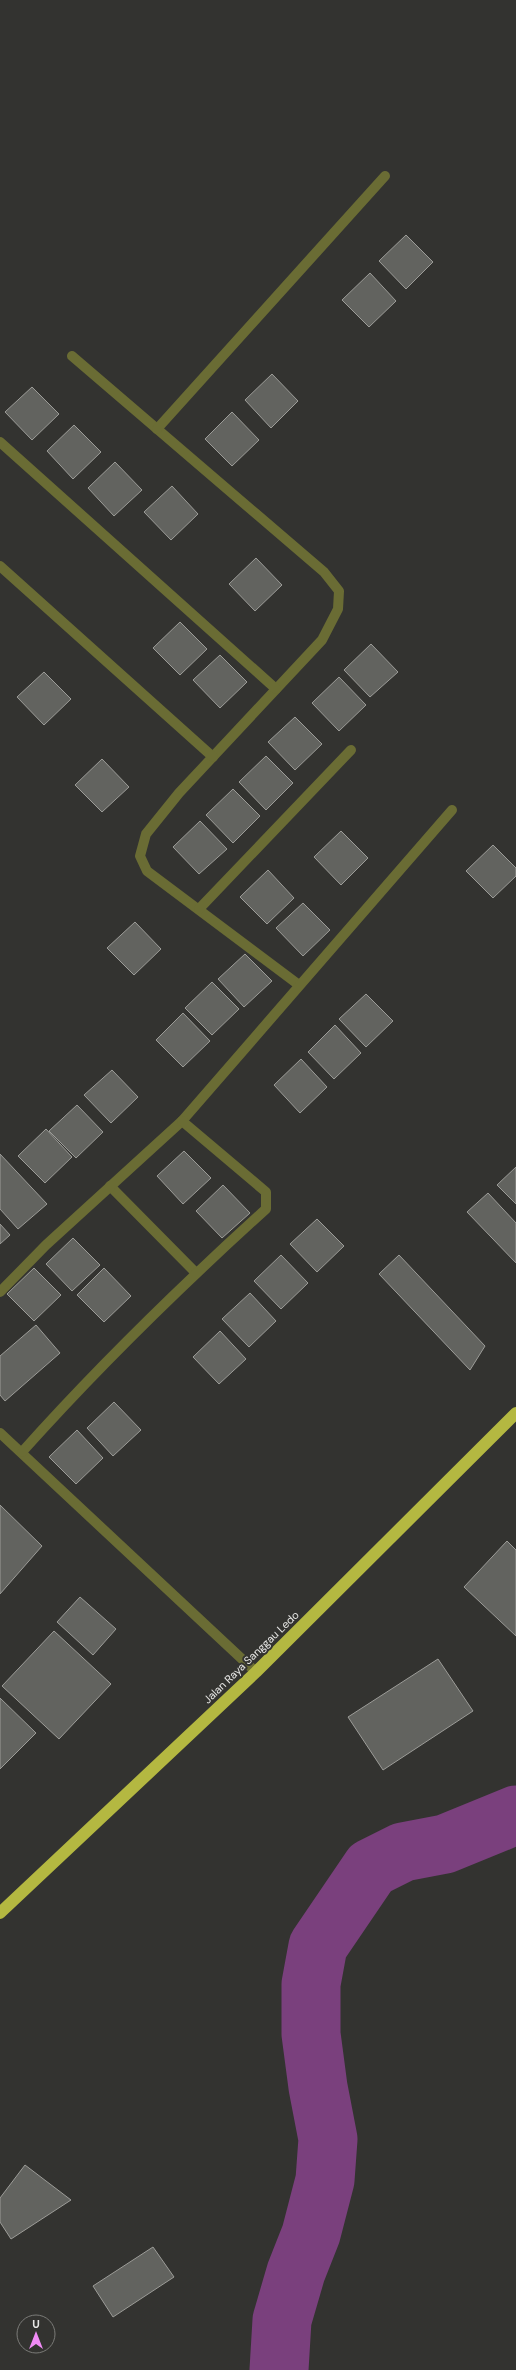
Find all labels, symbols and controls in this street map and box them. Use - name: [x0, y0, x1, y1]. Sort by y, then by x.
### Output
- street label: Jalan Raya Sanggau Ledo: [200, 1608, 302, 1706]
- north arrow: [16, 2314, 56, 2354]
- text: U: [32, 2317, 40, 2331]

